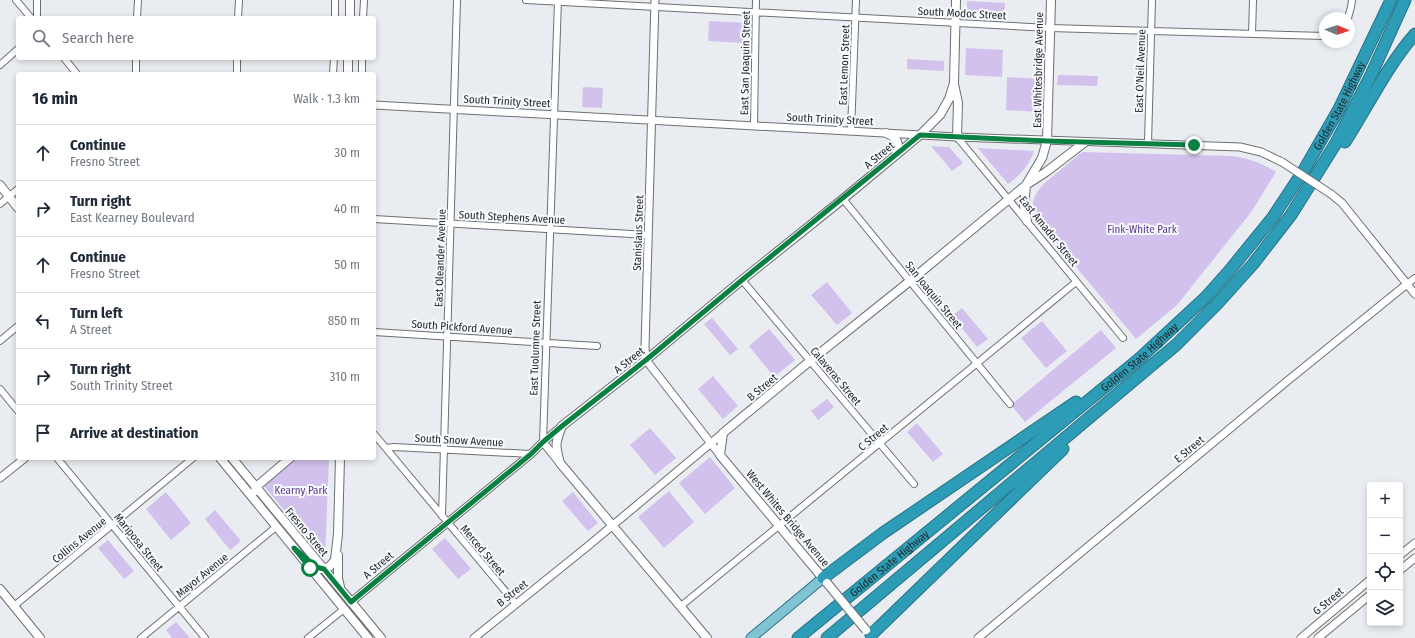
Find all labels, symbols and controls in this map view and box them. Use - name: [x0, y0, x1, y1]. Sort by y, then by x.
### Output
- street label: South Modoc Street: [917, 5, 1007, 22]
- street label: East San Joaquin Street: [738, 10, 753, 115]
- street label: East Whitesbridge Avenue: [1031, 12, 1046, 128]
- north arrow: [1319, 12, 1355, 48]
- search box: [16, 16, 376, 60]
- street label: East Lemon Street: [837, 24, 852, 106]
- icon: search: [30, 27, 52, 49]
- text: Search here: [62, 29, 134, 47]
- street label: East O'Neil Avenue: [1133, 29, 1148, 113]
- street label: Golden State Highway: [1311, 59, 1368, 152]
- text: 16 min: [32, 88, 78, 109]
- text: Walk · 1.3 km: [293, 91, 360, 106]
- street label: South Trinity Street: [463, 93, 551, 110]
- street label: South Trinity Street: [786, 111, 874, 128]
- text: Continue: [70, 136, 126, 154]
- route end: [1185, 136, 1203, 154]
- street label: A Street: [862, 139, 897, 172]
- icon: ahead: [32, 142, 54, 164]
- text: 30 m: [334, 145, 360, 160]
- text: Fresno Street: [70, 154, 140, 169]
- text: Turn right: [70, 192, 131, 210]
- street label: Stanislaus Street: [631, 194, 646, 271]
- street label: East Amador Street: [1016, 194, 1081, 269]
- icon: right: [32, 198, 54, 220]
- text: 40 m: [334, 201, 360, 216]
- street label: South Stephens Avenue: [458, 208, 565, 227]
- street label: East Oleander Avenue: [432, 209, 449, 307]
- text: East Kearney Boulevard: [70, 210, 195, 225]
- park label: Fink-White Park: [1107, 223, 1178, 236]
- text: Continue: [70, 248, 126, 266]
- icon: ahead: [32, 254, 54, 276]
- text: 50 m: [334, 257, 360, 272]
- street label: San Joaquin Street: [902, 259, 965, 332]
- text: Fresno Street: [70, 266, 140, 281]
- street label: East Tuolumne Street: [527, 300, 544, 396]
- text: Turn left: [70, 304, 123, 322]
- icon: left: [32, 310, 54, 332]
- text: 850 m: [328, 313, 360, 328]
- street label: South Pickford Avenue: [411, 317, 513, 338]
- street label: Golden State Highway: [1098, 320, 1181, 395]
- text: A Street: [70, 322, 112, 337]
- street label: A Street: [611, 344, 648, 376]
- street label: Calaveras Street: [807, 344, 864, 408]
- text: Turn right: [70, 360, 131, 378]
- icon: right: [32, 366, 54, 388]
- text: 310 m: [330, 369, 360, 384]
- street label: B Street: [744, 371, 780, 404]
- text: South Trinity Street: [70, 378, 173, 393]
- street label: C Street: [856, 421, 891, 454]
- icon: arrive: [32, 422, 54, 444]
- text: Arrive at destination: [70, 424, 198, 442]
- street label: South Snow Avenue: [414, 432, 504, 449]
- street label: E Street: [1172, 433, 1207, 466]
- street label: West Whites Bridge Avenue: [743, 467, 832, 569]
- map controls: [1367, 482, 1403, 626]
- button: +: [1367, 482, 1403, 518]
- park label: Kearny Park: [275, 484, 328, 497]
- street label: Fresno Street: [283, 505, 331, 560]
- street label: Mariposa Street: [111, 511, 166, 574]
- street label: Collins Avenue: [50, 515, 109, 566]
- button: −: [1367, 518, 1403, 554]
- street label: Merced Street: [458, 522, 508, 579]
- street label: Golden State Highway: [848, 527, 932, 600]
- street label: A Street: [361, 549, 396, 582]
- street label: Mayor Avenue: [174, 550, 231, 600]
- button: locate: [1367, 554, 1403, 590]
- route start: [301, 559, 319, 577]
- street label: B Street: [494, 577, 531, 609]
- street label: G Street: [1310, 585, 1347, 618]
- button: layers: [1367, 590, 1403, 626]

